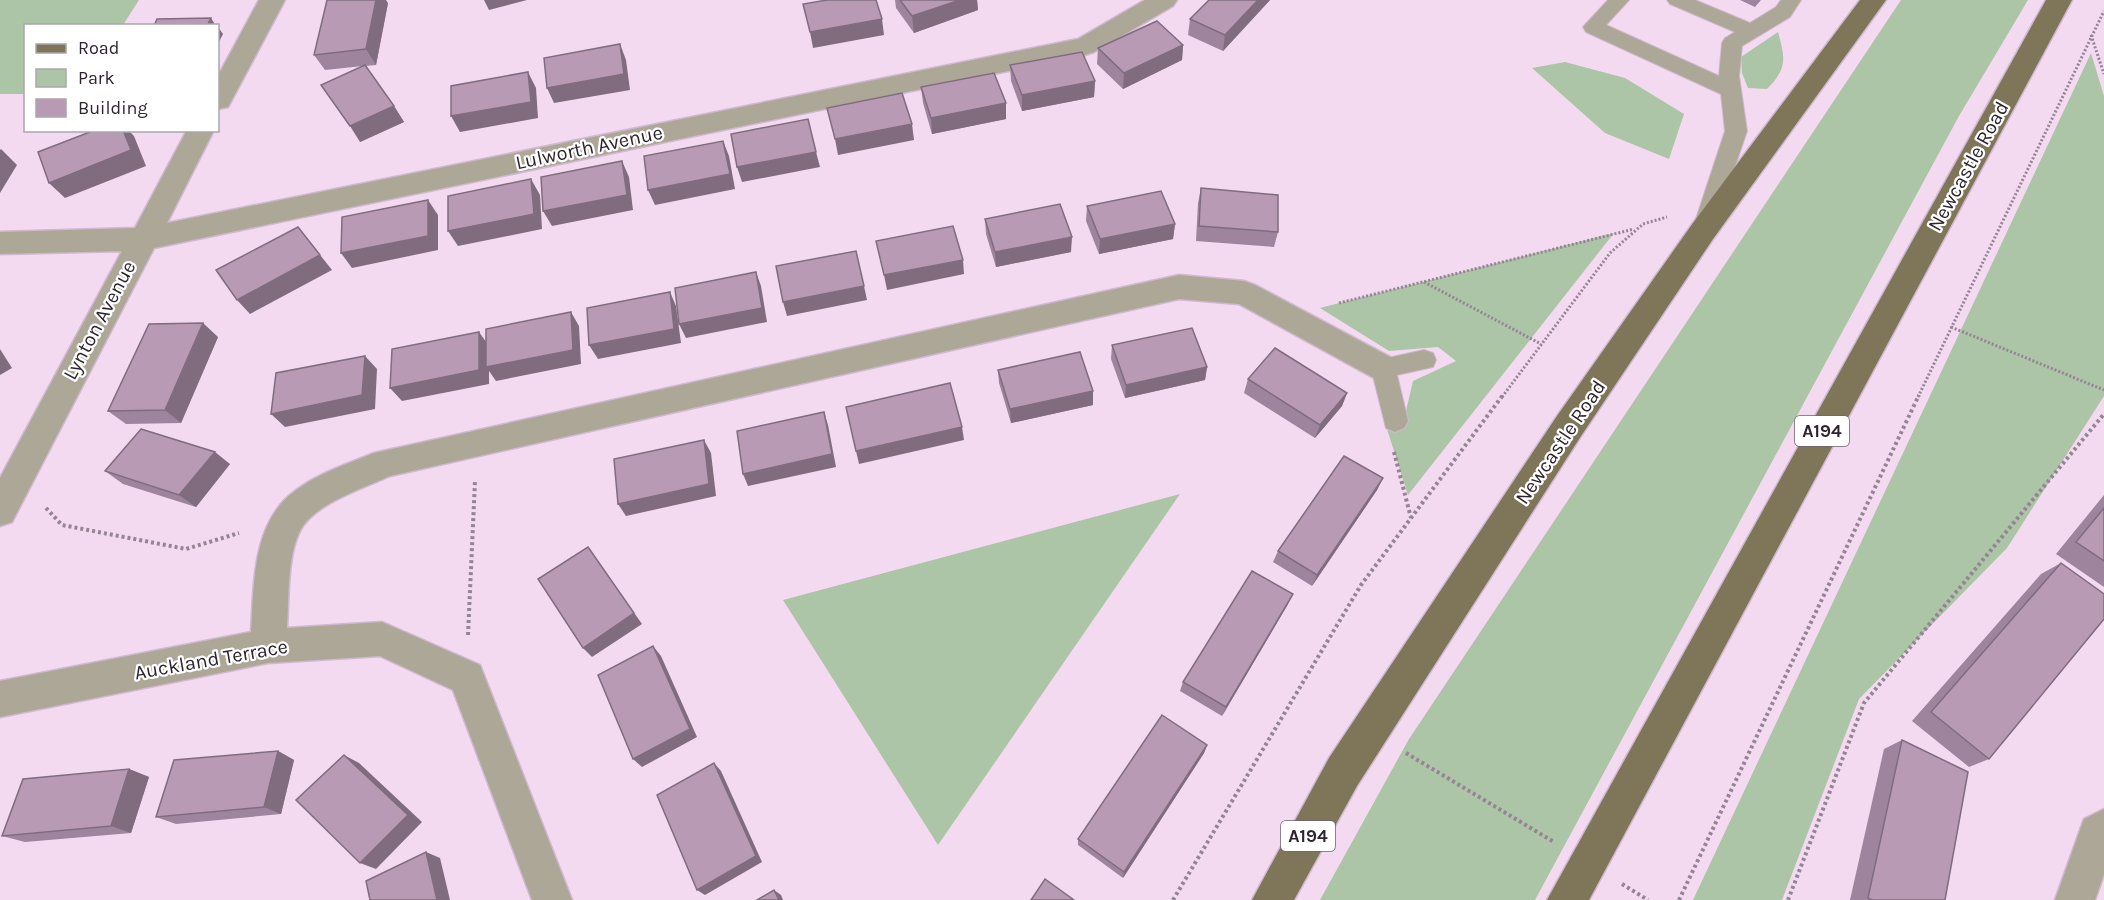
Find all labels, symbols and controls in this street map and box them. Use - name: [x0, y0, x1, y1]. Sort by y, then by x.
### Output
- legend: [24, 24, 219, 132]
- text: Road: [78, 37, 119, 59]
- text: Park: [78, 67, 115, 89]
- text: Building: [78, 97, 148, 119]
- street label: Newcastle Road: [1923, 97, 2014, 235]
- street label: Lulworth Avenue: [513, 121, 665, 174]
- street label: Lynton Avenue: [58, 257, 140, 384]
- street label: Newcastle Road: [1510, 376, 1610, 509]
- road number: A194: [1795, 416, 1849, 446]
- street label: Auckland Terrace: [133, 635, 290, 684]
- road number: A194: [1281, 821, 1335, 851]

